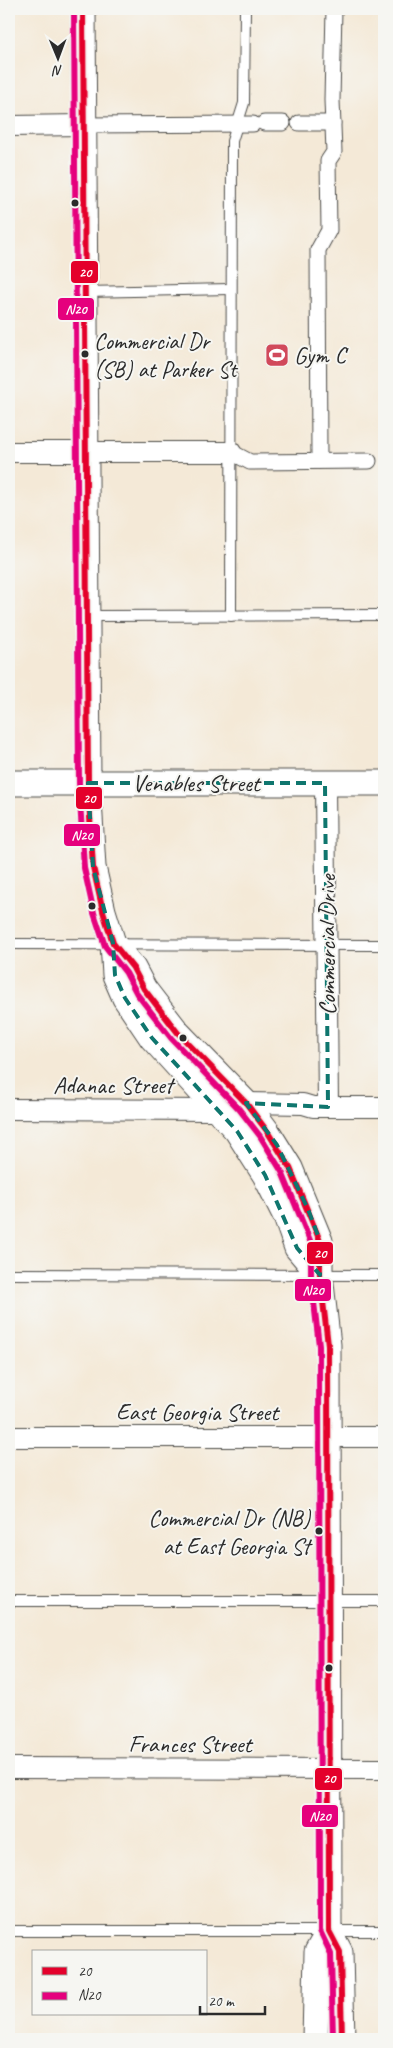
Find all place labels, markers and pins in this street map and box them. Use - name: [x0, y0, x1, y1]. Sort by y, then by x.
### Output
- unlabelled marker: [70, 198, 80, 208]
- place label: Commercial Dr (SB) at Parker St: [94, 327, 239, 384]
- place label: Gym C: [294, 340, 349, 370]
- sports icon: Gym C: [264, 342, 290, 368]
- marker: Commercial Dr (SB) at Parker St: [80, 349, 90, 359]
- unlabelled marker: [87, 901, 97, 911]
- unlabelled marker: [178, 1033, 188, 1043]
- place label: Commercial Dr (NB) at East Georgia St: [148, 1504, 313, 1561]
- marker: Commercial Dr (NB) at East Georgia St: [314, 1526, 324, 1536]
- unlabelled marker: [324, 1663, 334, 1673]

